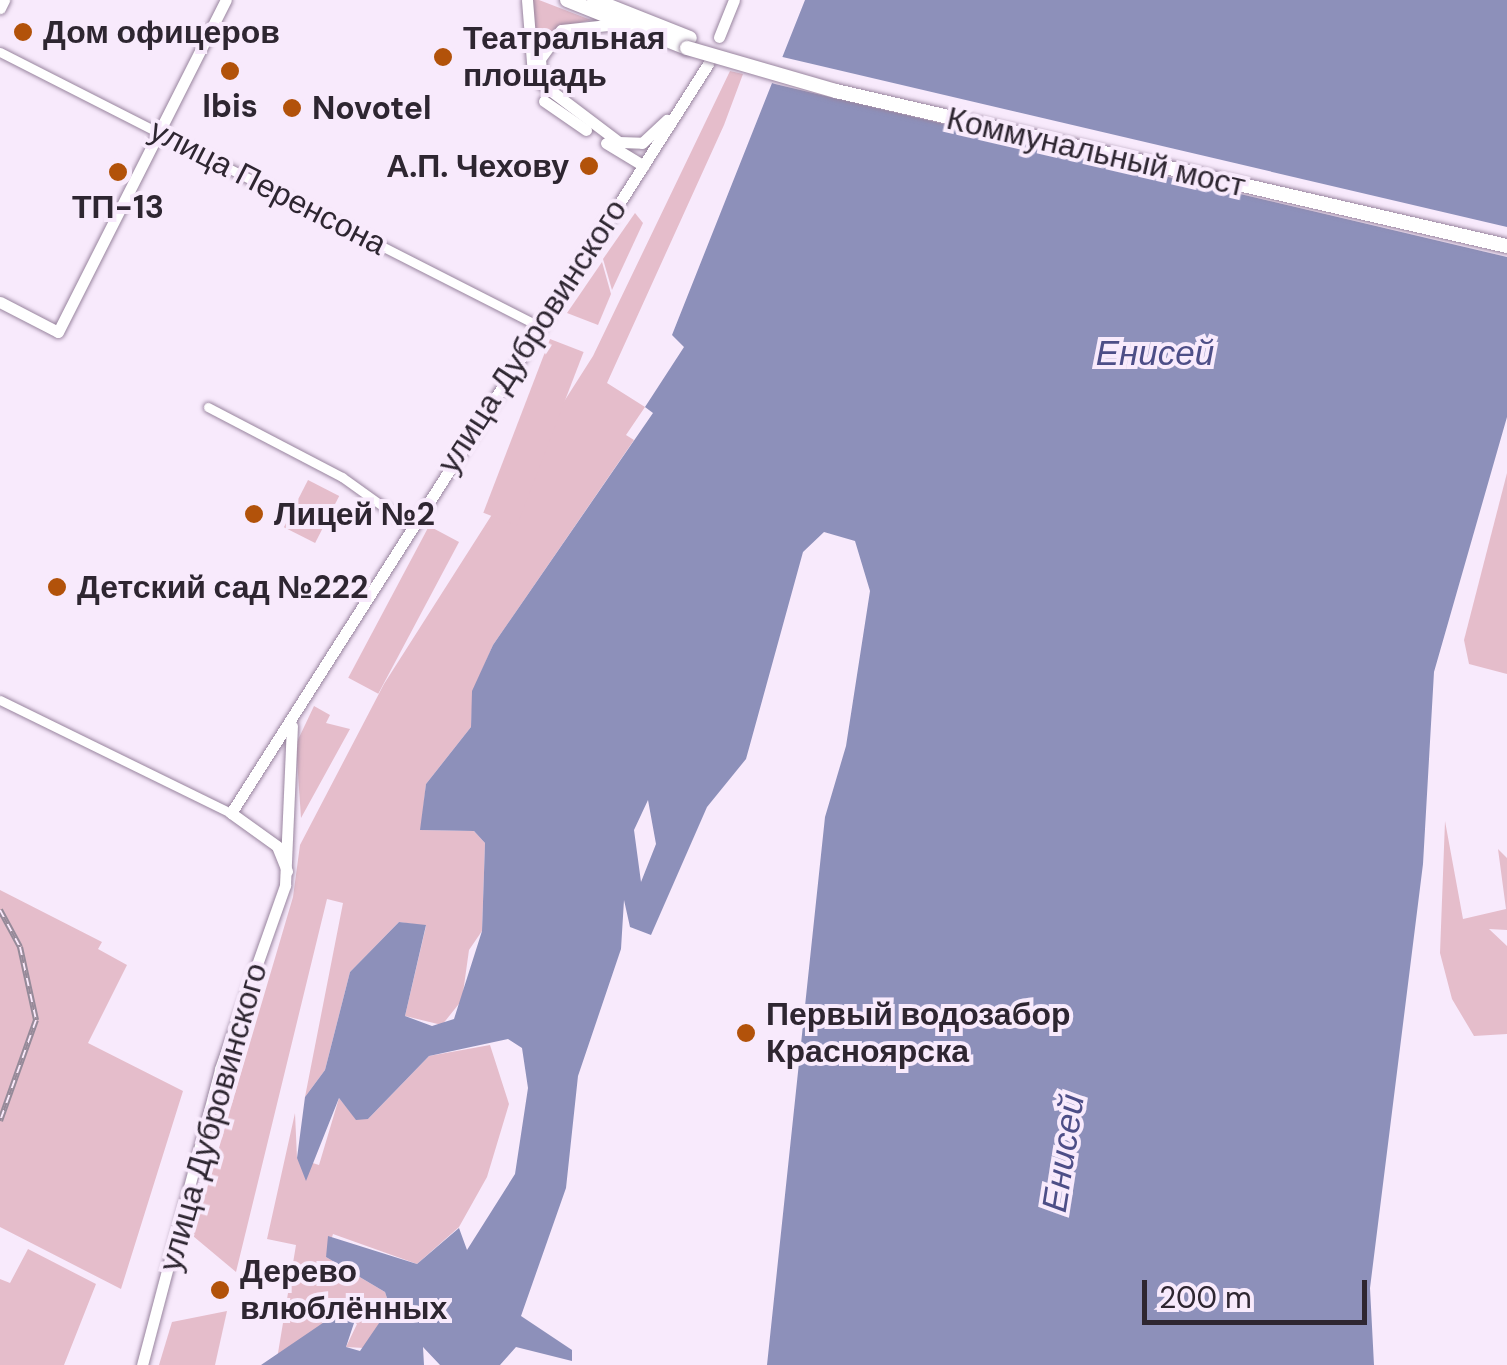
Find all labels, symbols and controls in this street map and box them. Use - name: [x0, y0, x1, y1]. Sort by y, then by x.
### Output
- place label: Дом офицеров: [43, 13, 280, 51]
- place label: Театральная площадь: [463, 20, 665, 95]
- marker: Дом офицеров: [12, 21, 34, 43]
- marker: Театральная площадь: [432, 46, 454, 68]
- marker: Ibis: [219, 60, 241, 82]
- place label: Ibis: [202, 87, 258, 125]
- place label: Novotel: [312, 89, 432, 127]
- marker: Novotel: [281, 97, 303, 119]
- street label: Коммунальный мост: [943, 99, 1249, 205]
- street label: улица Перенсона: [143, 111, 393, 263]
- place label: А.П. Чехову: [386, 147, 569, 185]
- marker: А.П. Чехову: [578, 155, 600, 177]
- marker: ТП-13: [107, 161, 129, 183]
- place label: ТП-13: [72, 188, 164, 226]
- street label: улица Дубровинского: [429, 192, 635, 480]
- water label: Енисей: [1096, 332, 1214, 374]
- place label: Лицей №2: [274, 495, 435, 533]
- marker: Лицей №2: [243, 503, 265, 525]
- place label: Детский сад №222: [77, 568, 368, 606]
- marker: Детский сад №222: [46, 576, 68, 598]
- street label: улица Дубровинского: [151, 959, 275, 1275]
- place label: Первый водозабор Красноярска: [766, 996, 1070, 1071]
- marker: Первый водозабор Красноярска: [735, 1022, 757, 1044]
- water label: Енисей: [1033, 1091, 1093, 1215]
- place label: Дерево влюблённых: [240, 1253, 447, 1328]
- scale bar: [1147, 1260, 1372, 1322]
- text: 200 m: [1159, 1278, 1252, 1317]
- marker: Дерево влюблённых: [209, 1279, 231, 1301]

